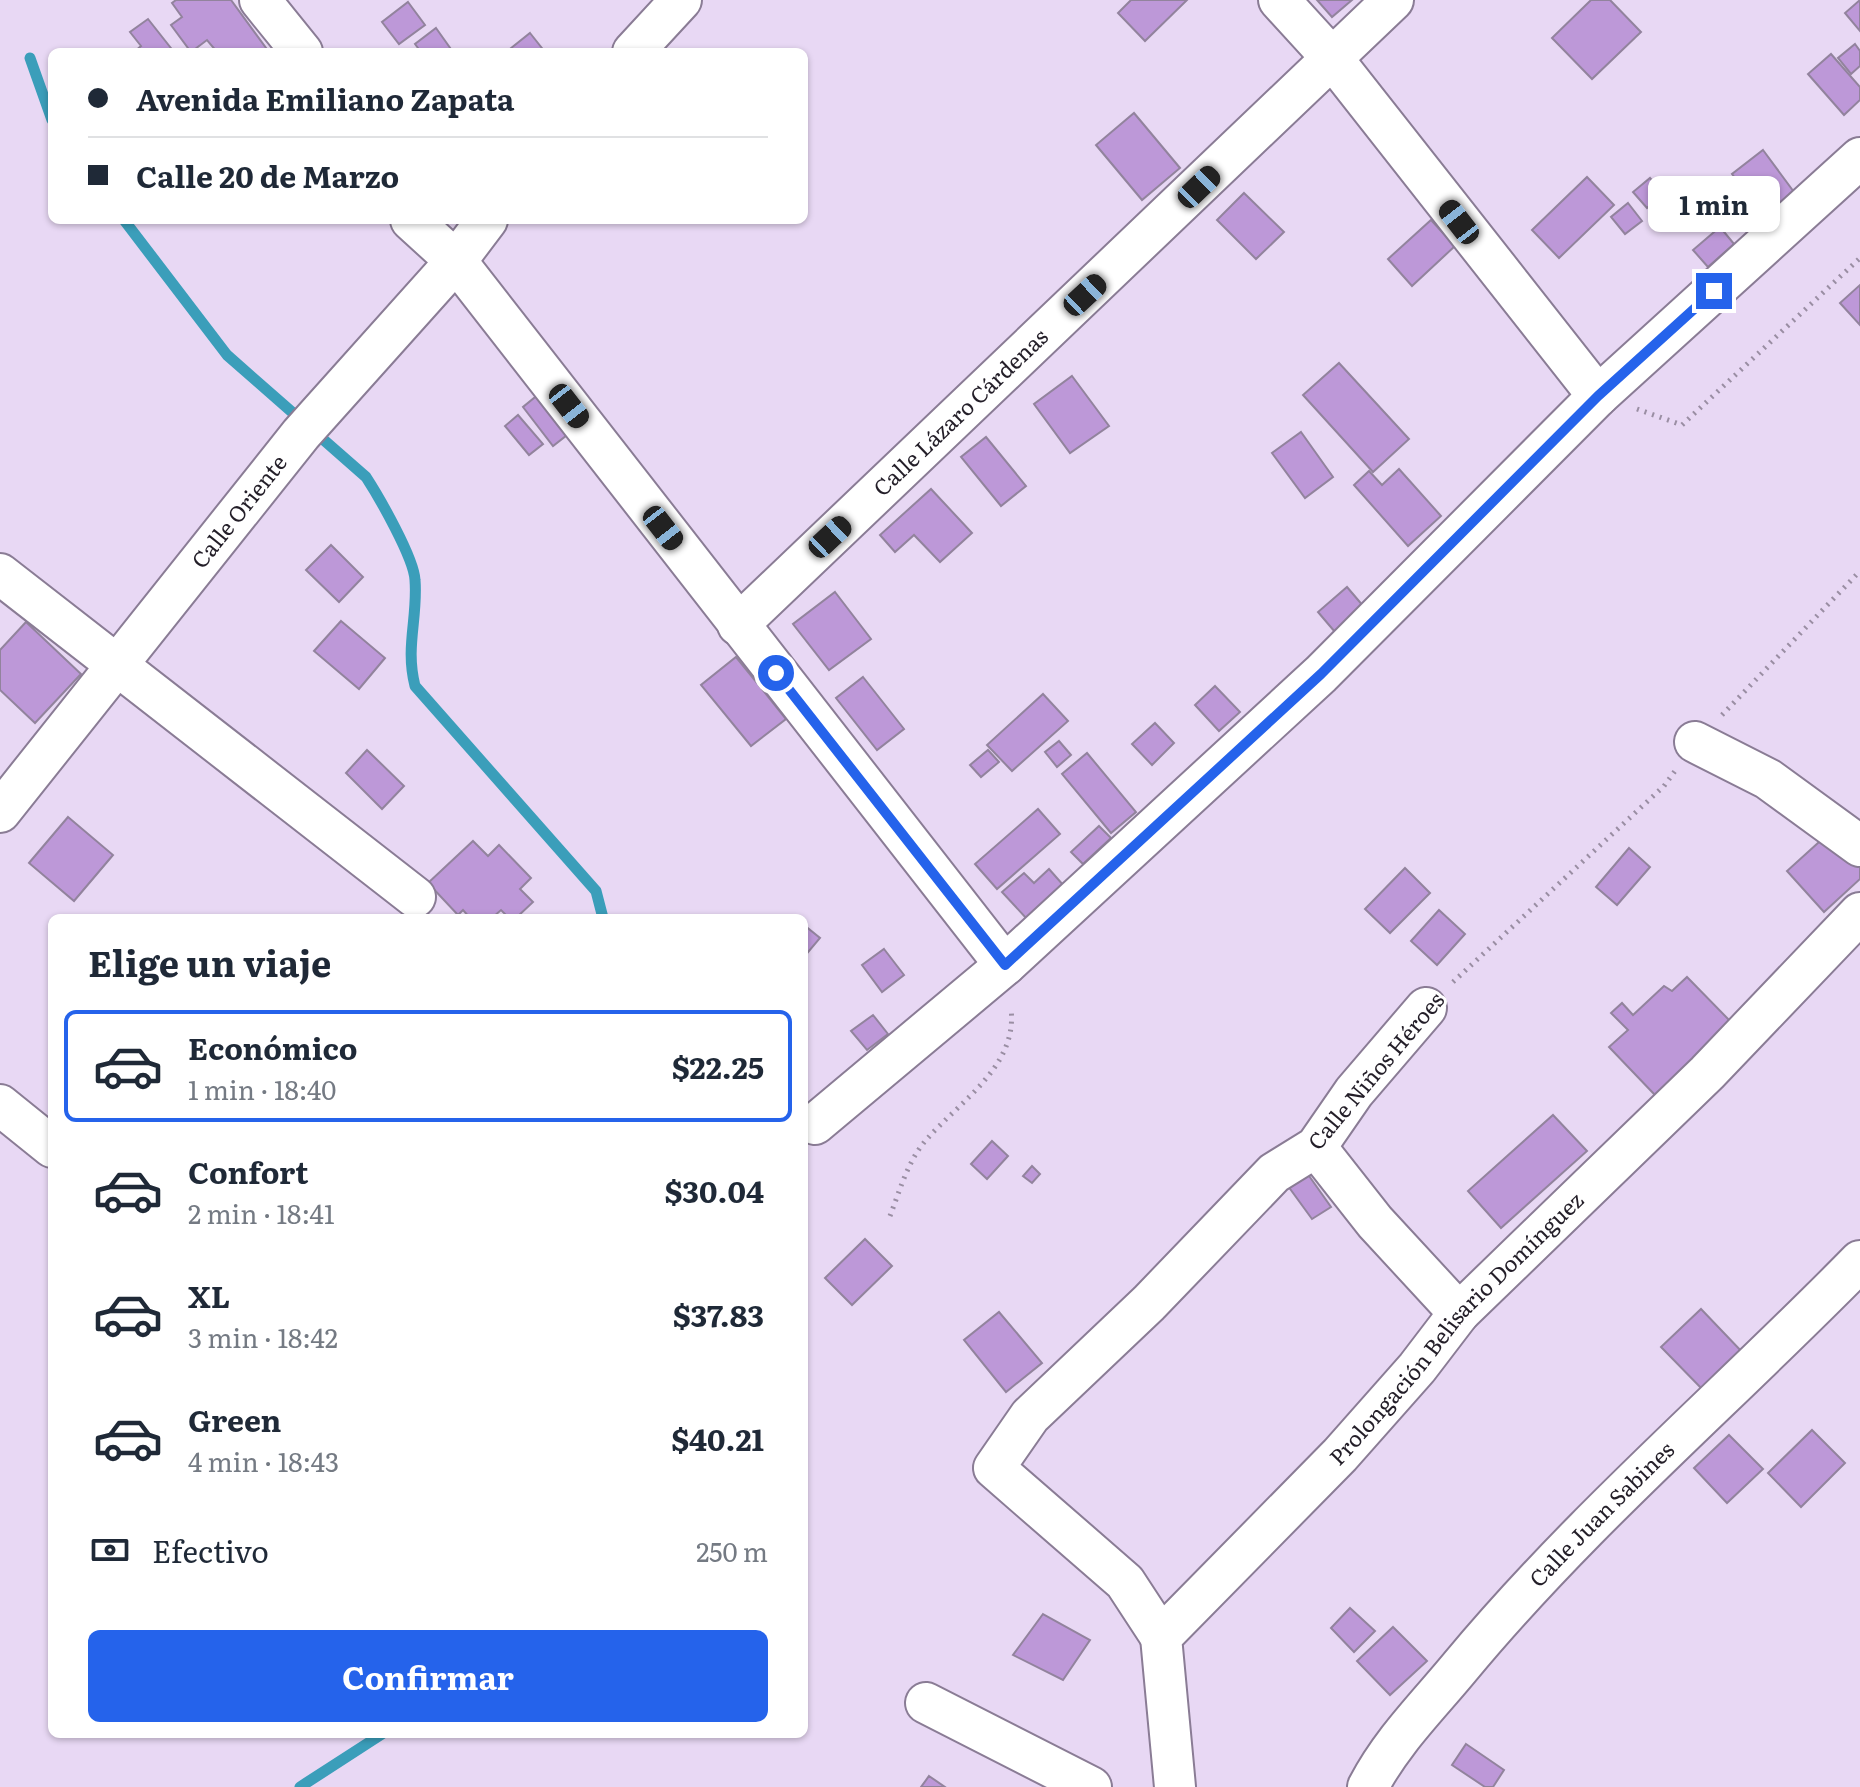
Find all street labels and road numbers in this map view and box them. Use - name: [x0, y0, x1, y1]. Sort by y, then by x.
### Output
- street label: Calle Lázaro Cárdenas: [865, 320, 1055, 503]
- street label: Calle Oriente: [182, 447, 294, 575]
- street label: Calle Niños Héroes: [1299, 984, 1451, 1156]
- street label: Prolongación Belisario Domínguez: [1321, 1183, 1590, 1472]
- street label: Calle Juan Sabines: [1521, 1433, 1681, 1594]

